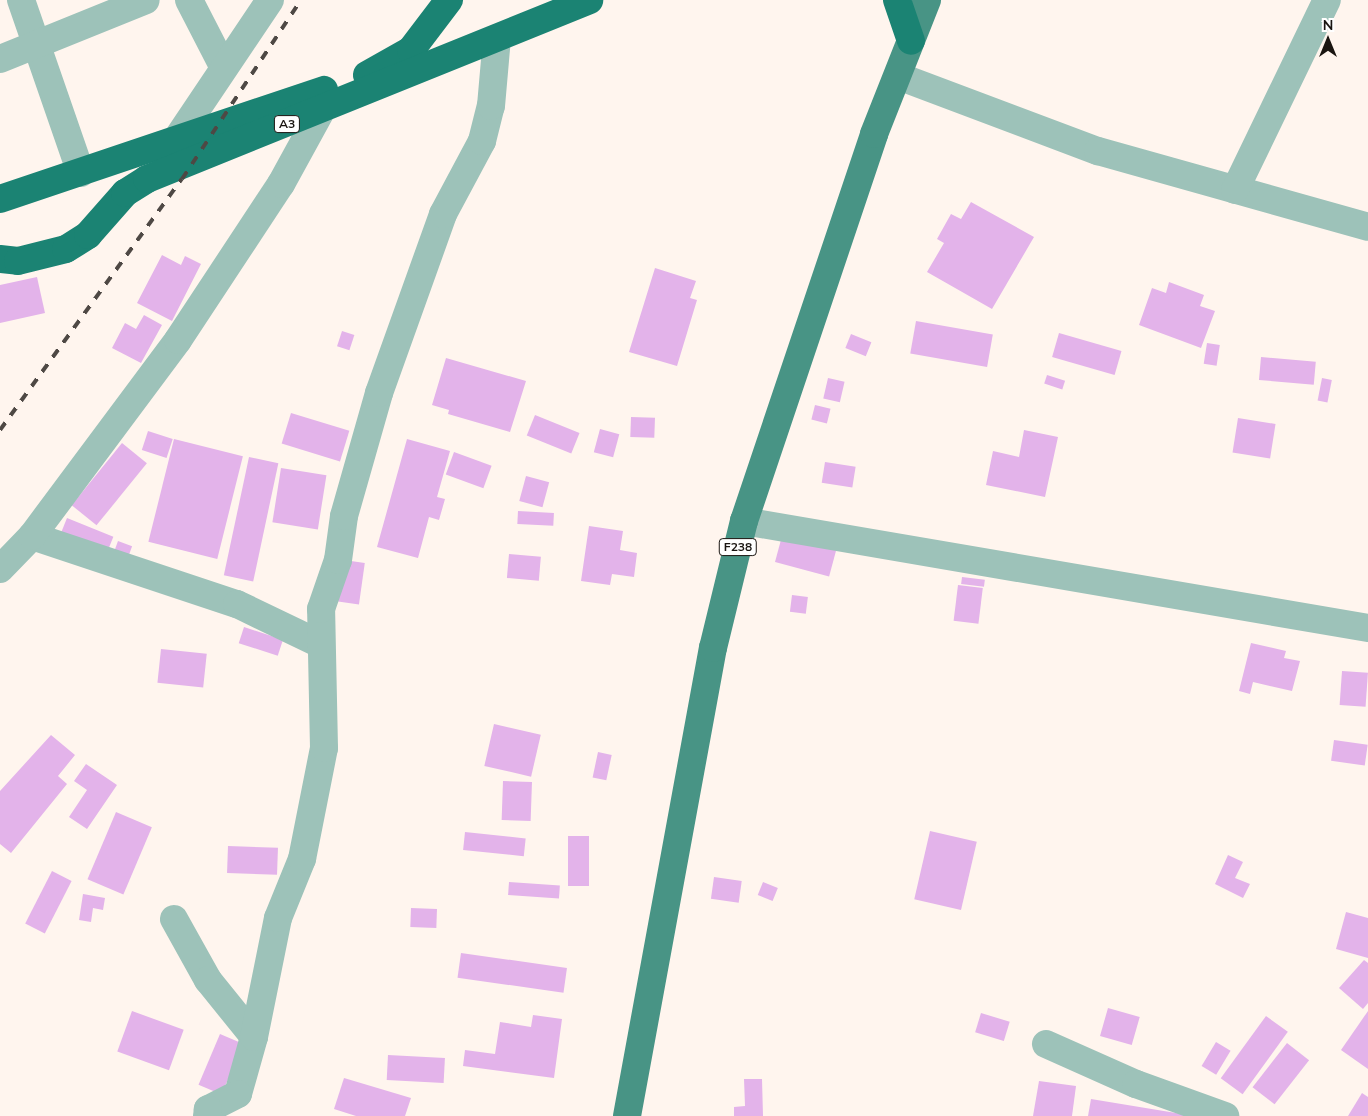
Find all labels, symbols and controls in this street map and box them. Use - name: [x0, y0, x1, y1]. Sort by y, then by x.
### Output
- north arrow: [1303, 15, 1353, 65]
- text: N: [1323, 16, 1333, 34]
- road number: A3: [273, 115, 301, 134]
- road number: F238: [718, 538, 758, 556]

